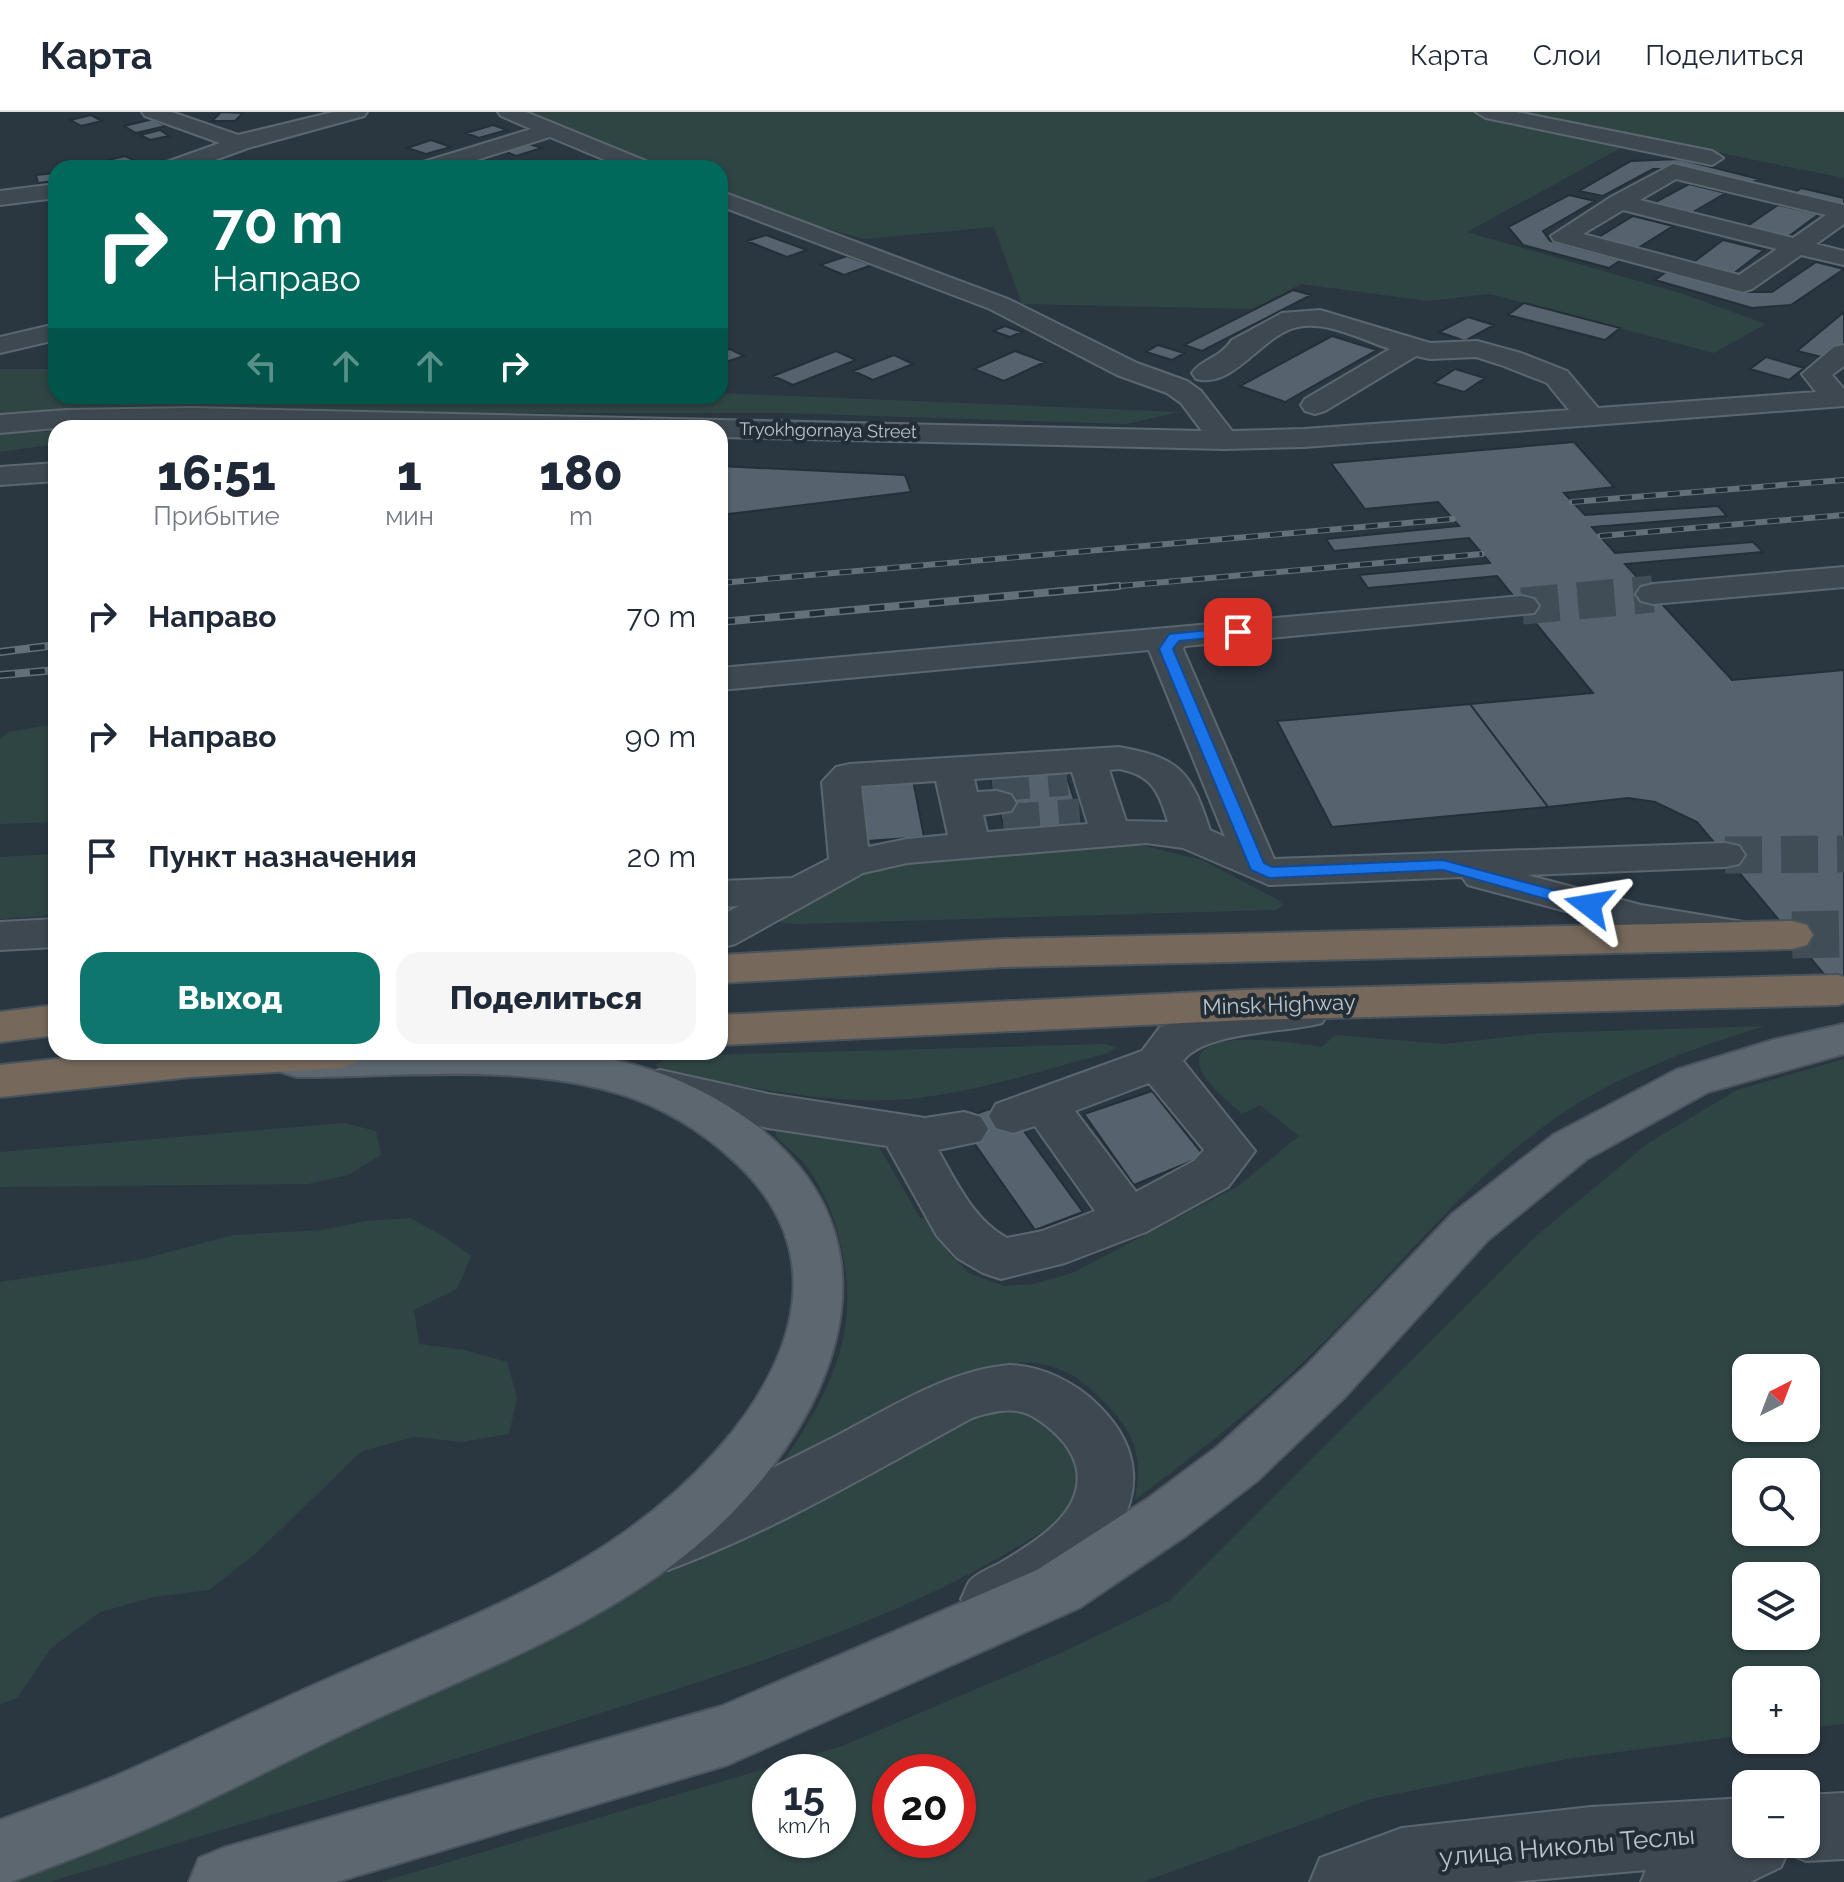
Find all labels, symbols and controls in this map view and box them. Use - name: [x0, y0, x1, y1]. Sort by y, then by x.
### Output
- text: Карта: [40, 33, 153, 78]
- text: Карта: [1410, 39, 1489, 72]
- text: Слои: [1533, 39, 1601, 72]
- text: Поделиться: [1645, 39, 1804, 72]
- text: 70 m: [212, 190, 343, 256]
- icon: right: [80, 192, 184, 296]
- text: Направо: [212, 257, 361, 299]
- icon: left: [240, 344, 284, 388]
- icon: ahead: [324, 344, 368, 388]
- icon: ahead: [408, 344, 452, 388]
- icon: right: [492, 344, 536, 388]
- street label: Tryokhgornaya Street: [739, 418, 917, 442]
- text: 16:51: [157, 445, 276, 501]
- text: 1: [397, 445, 422, 501]
- text: 180: [539, 445, 623, 501]
- text: Прибытие: [153, 501, 280, 531]
- text: мин: [385, 501, 434, 531]
- text: m: [569, 501, 593, 531]
- icon: right: [80, 594, 124, 638]
- pin: [1204, 598, 1272, 666]
- text: Направо: [148, 599, 277, 634]
- text: 70 m: [626, 599, 696, 634]
- icon: arrive: [1216, 610, 1260, 654]
- icon: right: [80, 714, 124, 758]
- text: Направо: [148, 719, 277, 754]
- text: 90 m: [625, 719, 696, 754]
- icon: arrive: [80, 834, 124, 878]
- text: Пункт назначения: [148, 839, 417, 874]
- text: 20 m: [627, 839, 696, 874]
- position arrow: [1547, 863, 1631, 947]
- button: Выход: [80, 952, 380, 1044]
- button: Поделиться: [396, 952, 696, 1044]
- street label: Minsk Highway: [1202, 988, 1356, 1020]
- north arrow: [1732, 1354, 1820, 1442]
- map controls: [1732, 1354, 1820, 1858]
- button: search: [1732, 1458, 1820, 1546]
- button: layers: [1732, 1562, 1820, 1650]
- button: +: [1732, 1666, 1820, 1754]
- speed limit sign: 20: [872, 1754, 976, 1858]
- button: −: [1732, 1770, 1820, 1858]
- text: 15: [783, 1772, 825, 1819]
- text: km/h: [778, 1814, 830, 1838]
- street label: улица Николы Теслы: [1438, 1820, 1696, 1872]

